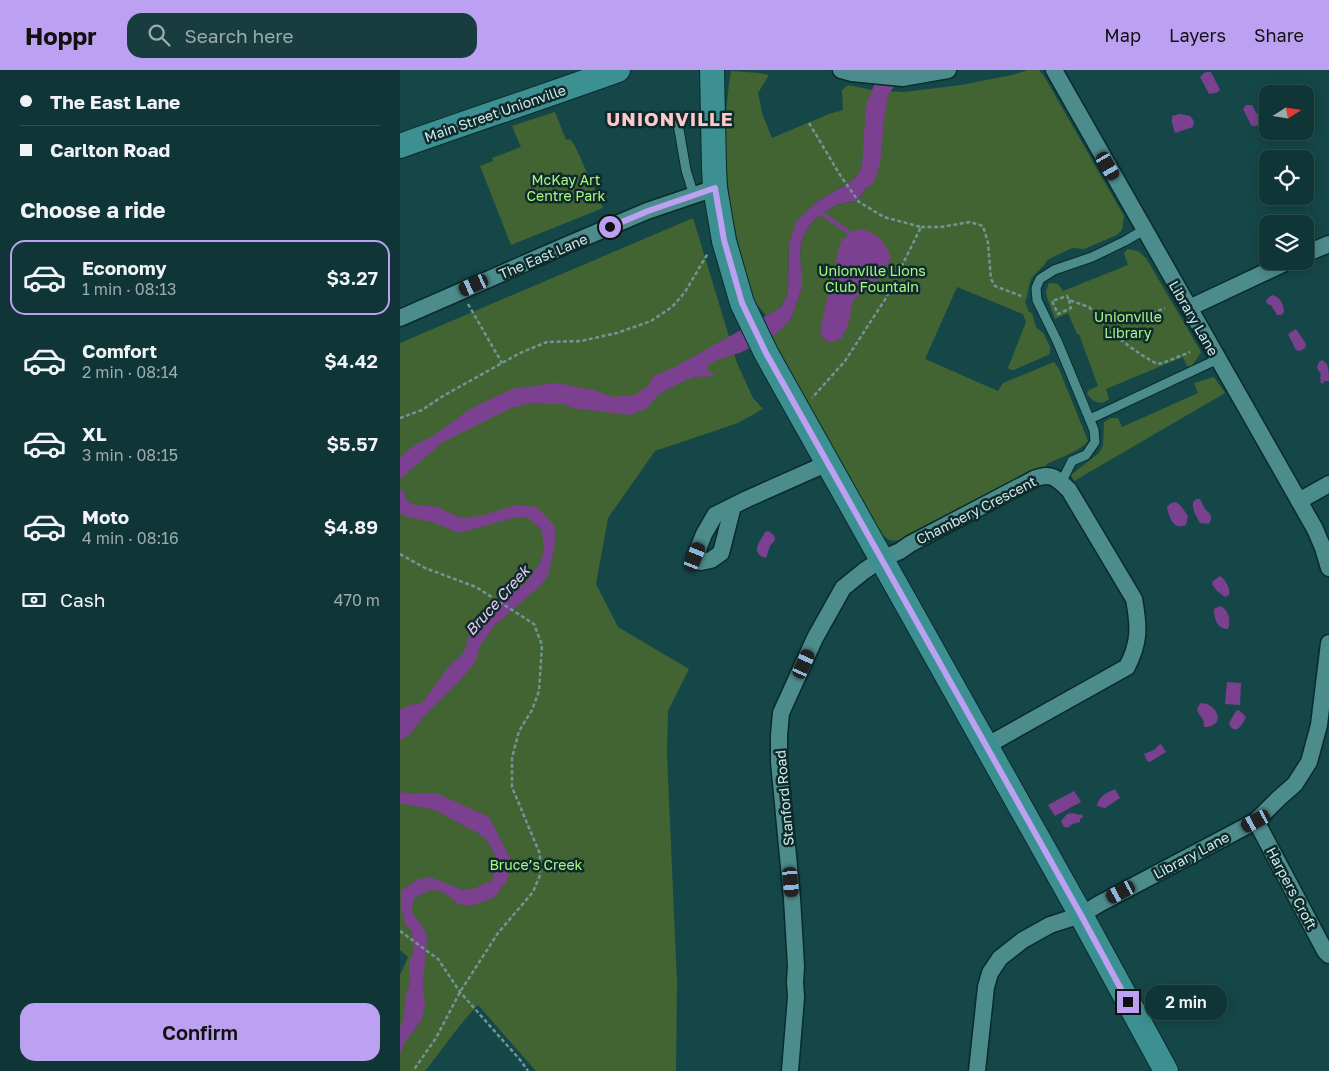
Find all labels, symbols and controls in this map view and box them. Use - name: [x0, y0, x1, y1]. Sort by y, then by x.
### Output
- search box: [127, 13, 477, 58]
- text: Hoppr: [25, 21, 97, 50]
- icon: search: [145, 21, 173, 49]
- text: Search here: [185, 24, 293, 47]
- text: Map: [1104, 24, 1141, 46]
- text: Layers: [1169, 24, 1226, 46]
- text: Share: [1254, 24, 1304, 46]
- street label: Main Street Unionville: [422, 81, 568, 145]
- north arrow: [1259, 85, 1314, 140]
- map controls: [1259, 85, 1314, 270]
- text: The East Lane: [50, 90, 180, 113]
- district label: UNIONVILLE: [606, 107, 734, 130]
- text: Carlton Road: [50, 138, 170, 161]
- car: [1094, 149, 1121, 183]
- button: locate: [1259, 150, 1314, 205]
- park label: McKay Art Centre Park: [527, 171, 606, 204]
- text: Choose a ride: [20, 196, 166, 223]
- button: layers: [1259, 215, 1314, 270]
- route start: [599, 216, 621, 238]
- street label: The East Lane: [496, 230, 590, 282]
- icon: car: [22, 255, 67, 300]
- text: Economy: [82, 256, 167, 279]
- park label: Unionville Lions Club Fountain: [818, 262, 926, 295]
- text: $3.27: [326, 266, 378, 289]
- car: [457, 272, 490, 298]
- street label: Library Lane: [1166, 278, 1222, 358]
- text: 1 min · 08:13: [82, 279, 176, 299]
- park label: Unionville Library: [1094, 308, 1162, 341]
- icon: car: [22, 338, 67, 383]
- text: Comfort: [82, 339, 157, 362]
- text: $4.42: [324, 349, 378, 372]
- text: 2 min · 08:14: [82, 362, 178, 382]
- icon: car: [22, 421, 67, 466]
- text: XL: [82, 422, 107, 445]
- text: $5.57: [327, 432, 378, 455]
- text: 3 min · 08:15: [82, 445, 178, 465]
- street label: Chambery Crescent: [913, 472, 1039, 548]
- icon: car: [22, 504, 67, 549]
- text: Moto: [82, 505, 129, 528]
- text: $4.89: [324, 515, 378, 538]
- text: 4 min · 08:16: [82, 528, 179, 548]
- car: [682, 540, 707, 574]
- water label: Bruce Creek: [461, 560, 534, 638]
- icon: cash: [20, 586, 48, 614]
- text: Cash: [60, 588, 105, 611]
- text: 470 m: [334, 590, 380, 610]
- car: [791, 647, 816, 681]
- street label: Stanford Road: [771, 749, 797, 847]
- car: [1239, 807, 1272, 835]
- street label: Library Lane: [1150, 828, 1232, 882]
- street label: Harpers Croft: [1263, 844, 1321, 932]
- park label: Bruce’s Creek: [489, 856, 583, 873]
- car: [782, 866, 799, 898]
- car: [1104, 878, 1137, 906]
- callout: 2 min: [1146, 984, 1228, 1020]
- route end: [1117, 991, 1139, 1013]
- text: 2 min: [1165, 992, 1207, 1012]
- button: Confirm: [20, 1003, 380, 1061]

